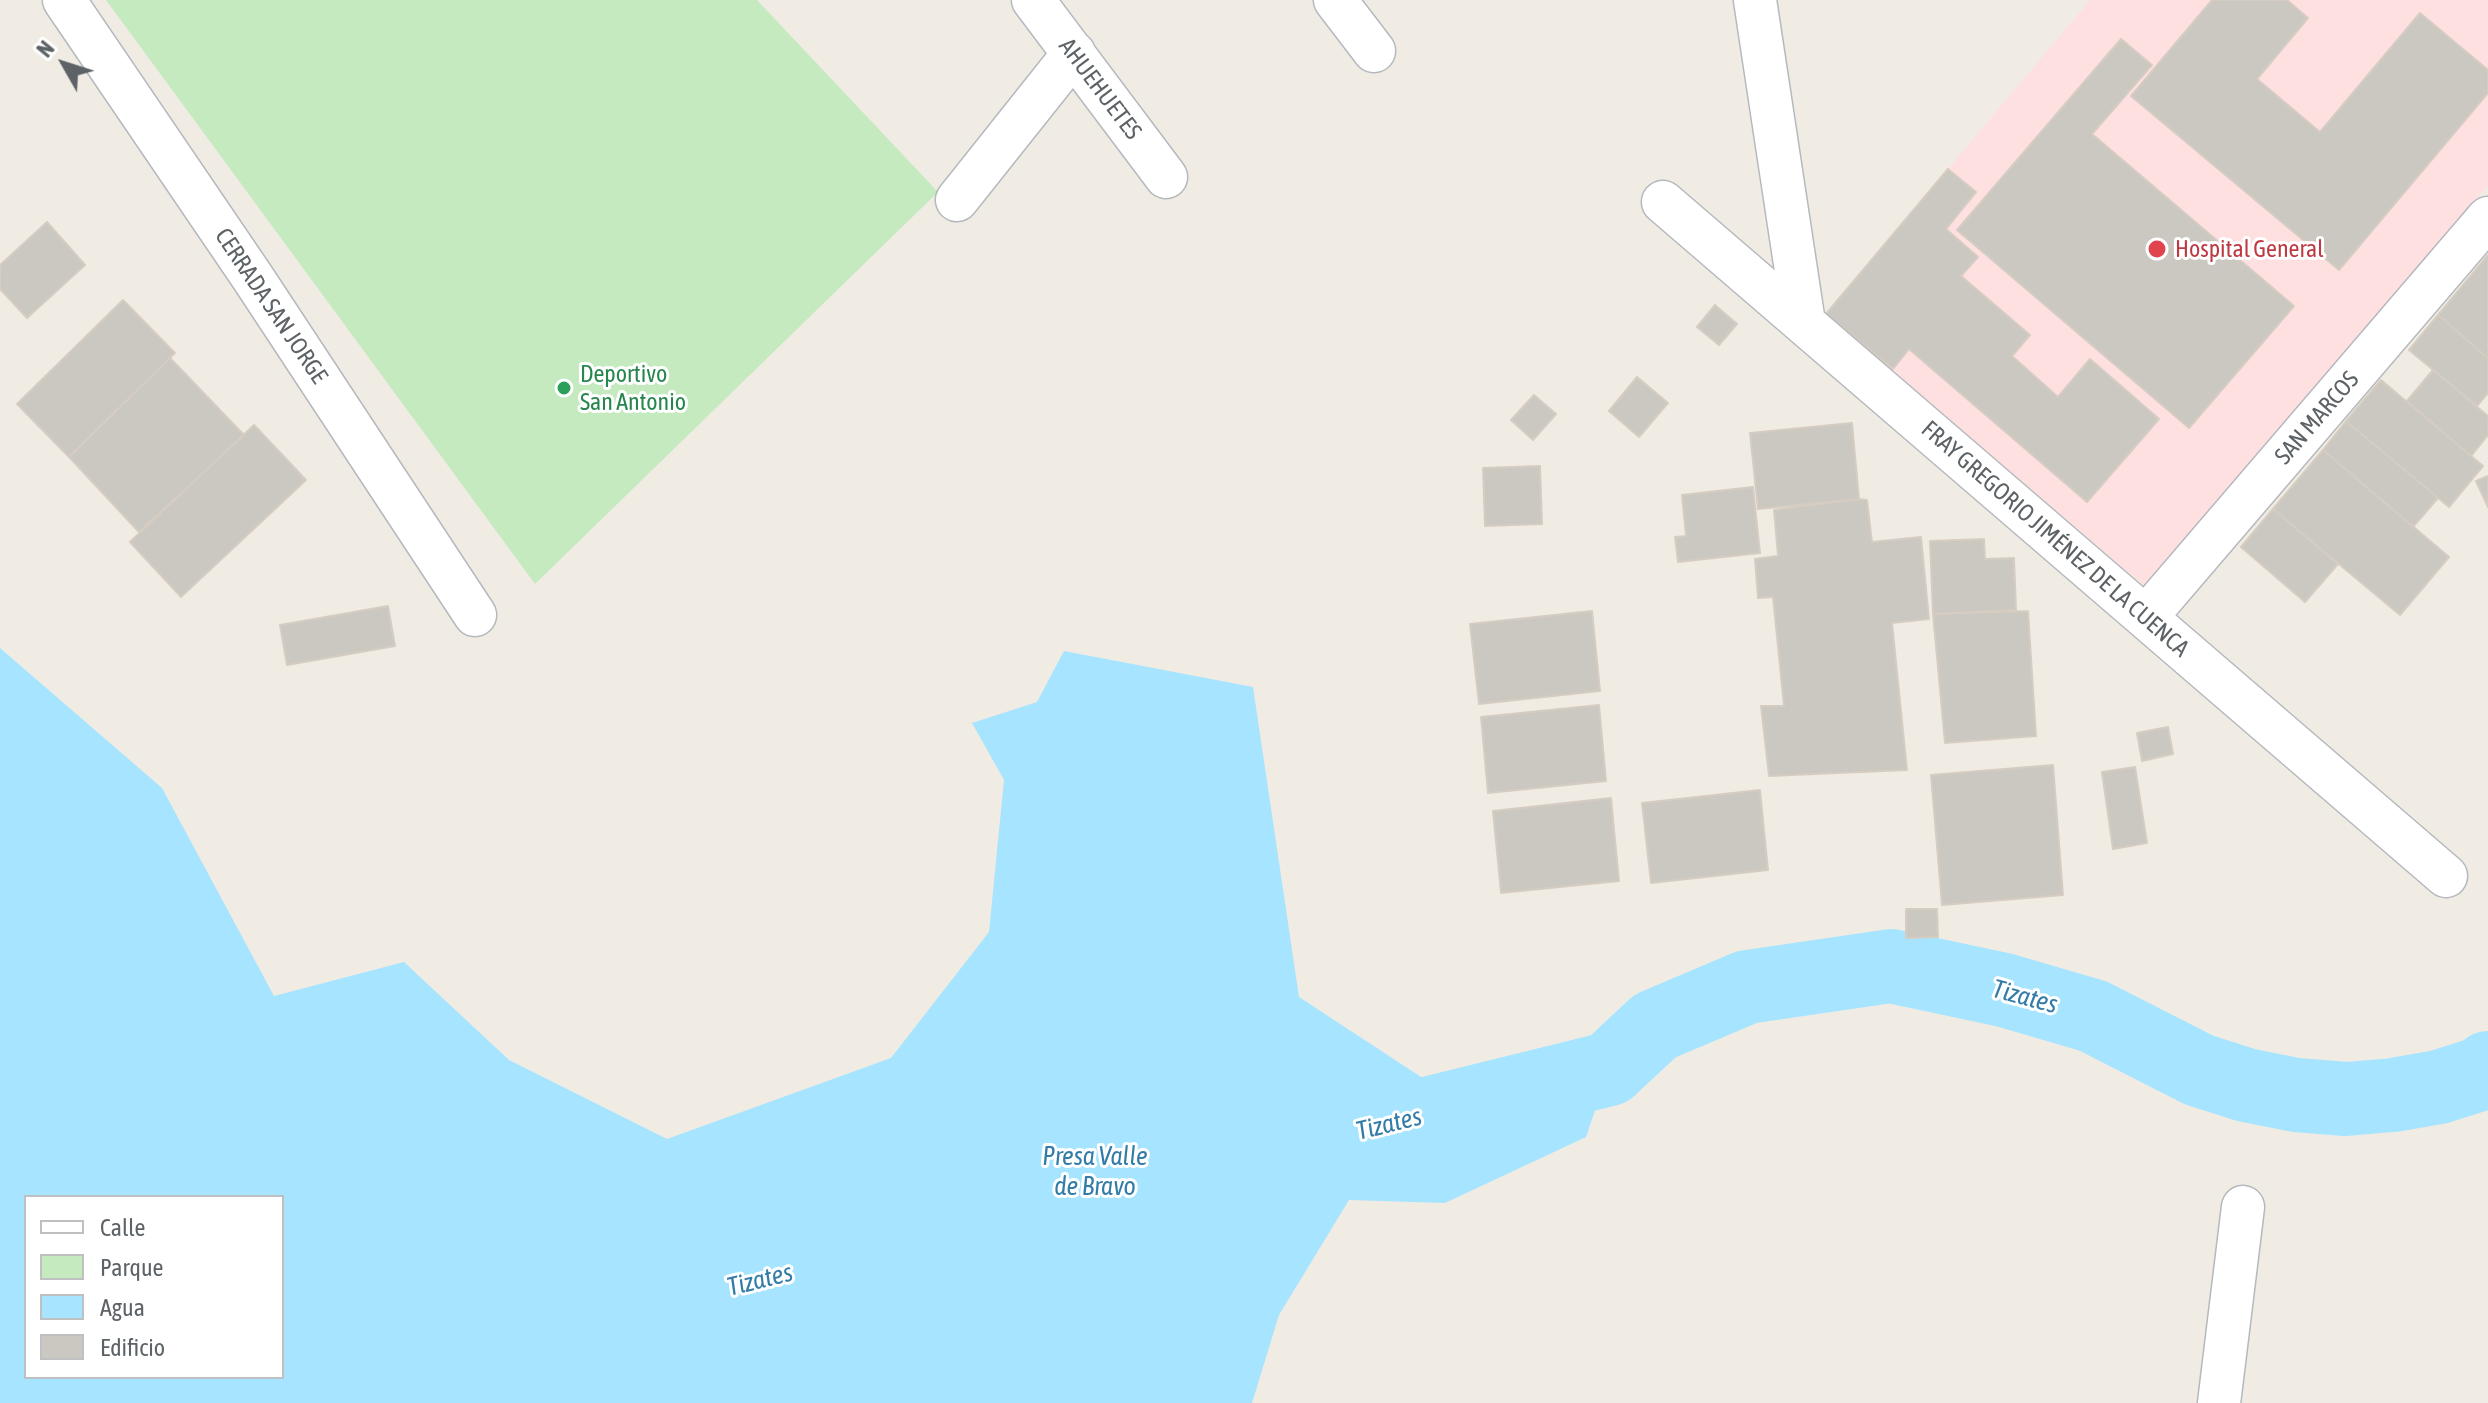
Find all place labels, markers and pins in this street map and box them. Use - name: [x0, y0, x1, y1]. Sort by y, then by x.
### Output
- place label: Hospital General: [2175, 235, 2324, 263]
- marker: Hospital General: [2146, 238, 2168, 260]
- place label: Deportivo San Antonio: [580, 360, 686, 416]
- marker: Deportivo San Antonio: [555, 379, 573, 397]

